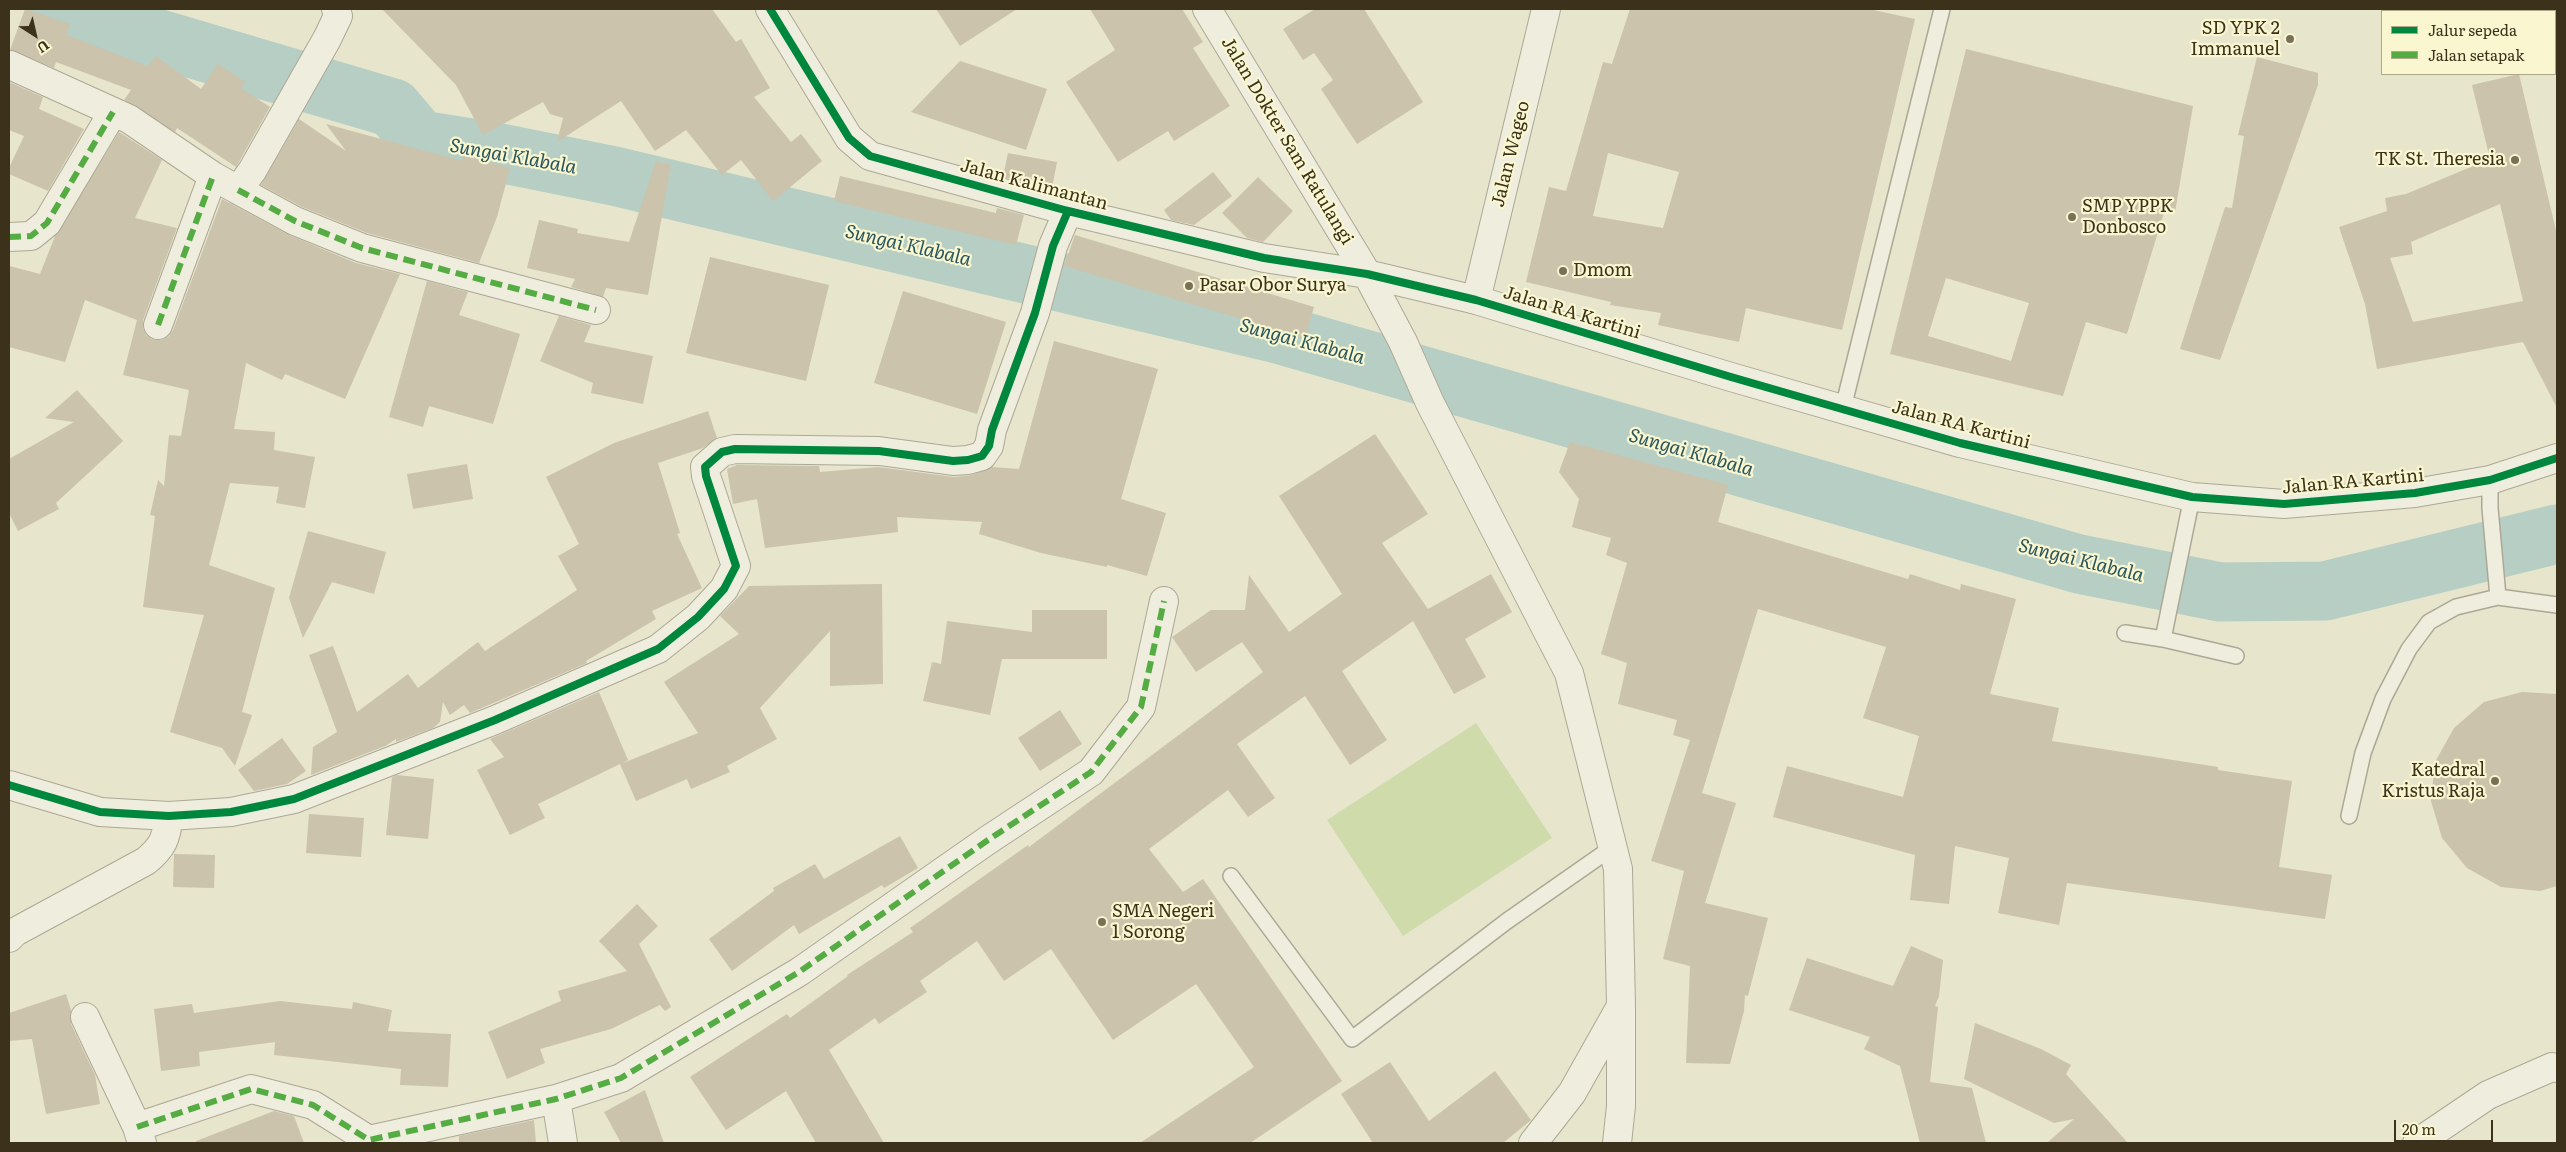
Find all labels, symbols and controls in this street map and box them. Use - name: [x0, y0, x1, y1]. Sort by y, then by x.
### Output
- north arrow: [10, 10, 60, 60]
- legend: [2381, 10, 2556, 75]
- place label: SD YPK 2 Immanuel: [2190, 18, 2280, 60]
- text: Jalur sepeda: [2428, 18, 2517, 41]
- street label: Jalan Dokter Sam Ratulangi: [1216, 33, 1358, 249]
- marker: SD YPK 2 Immanuel: [2284, 33, 2296, 45]
- text: U: [33, 36, 54, 59]
- text: Jalan setapak: [2428, 43, 2524, 66]
- street label: Jalan Wageo: [1487, 99, 1535, 209]
- water label: Sungai Klabala: [448, 135, 578, 179]
- place label: TK St. Theresia: [2375, 149, 2505, 171]
- marker: TK St. Theresia: [2509, 154, 2521, 166]
- street label: Jalan Kalimantan: [958, 155, 1110, 215]
- place label: SMP YPPK Donbosco: [2082, 196, 2173, 238]
- marker: SMP YPPK Donbosco: [2066, 211, 2078, 223]
- water label: Sungai Klabala: [843, 220, 973, 272]
- place label: Dmom: [1573, 260, 1632, 282]
- marker: Dmom: [1557, 265, 1569, 277]
- place label: Pasar Obor Surya: [1199, 275, 1347, 297]
- marker: Pasar Obor Surya: [1183, 280, 1195, 292]
- street label: Jalan RA Kartini: [1501, 282, 1643, 344]
- water label: Sungai Klabala: [1237, 314, 1367, 370]
- street label: Jalan RA Kartini: [1889, 396, 2033, 454]
- water label: Sungai Klabala: [1626, 424, 1756, 482]
- street label: Jalan RA Kartini: [2281, 465, 2425, 499]
- water label: Sungai Klabala: [2016, 534, 2146, 588]
- place label: Katedral Kristus Raja: [2382, 760, 2485, 802]
- marker: Katedral Kristus Raja: [2489, 775, 2501, 787]
- place label: SMA Negeri 1 Sorong: [1112, 901, 1214, 944]
- marker: SMA Negeri 1 Sorong: [1096, 916, 1108, 928]
- scale bar: [2396, 1110, 2495, 1142]
- text: 20 m: [2402, 1117, 2436, 1140]

